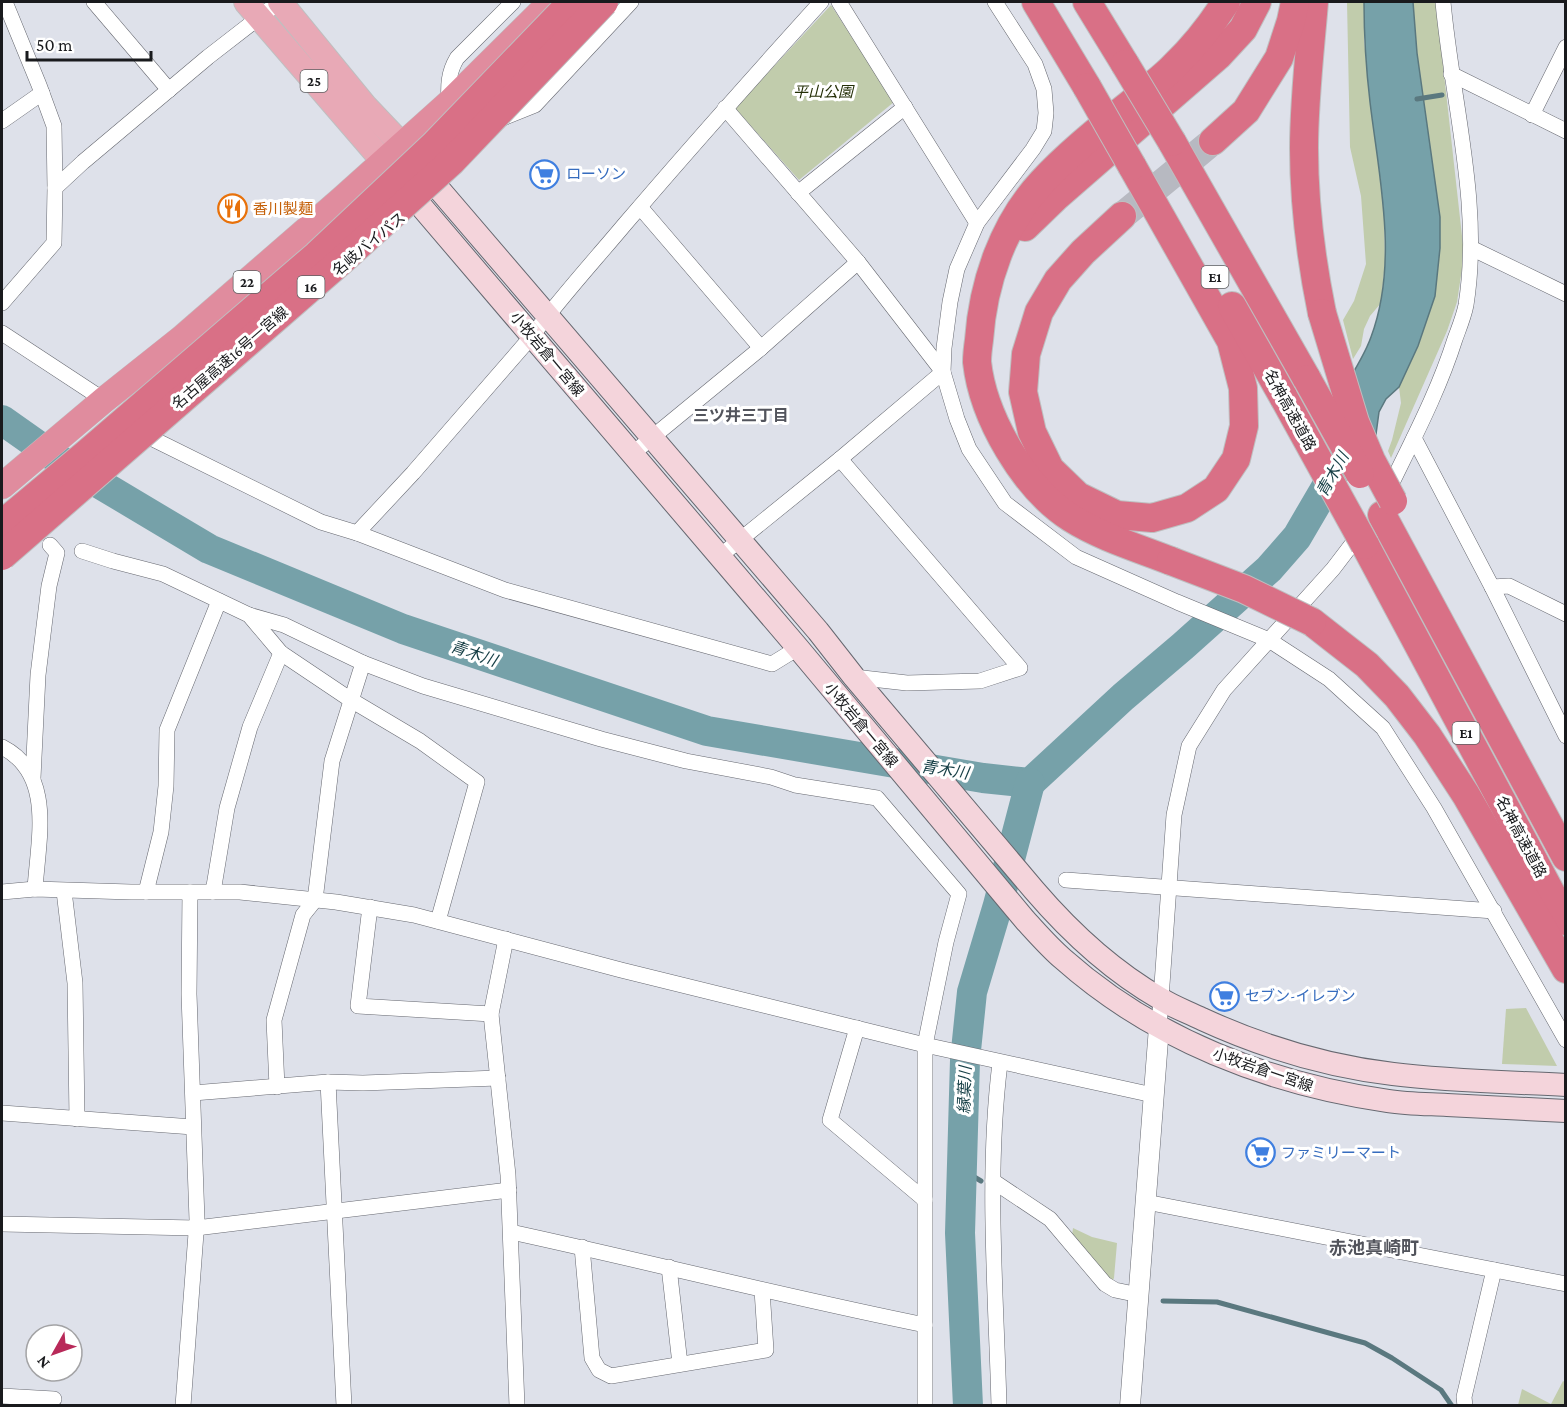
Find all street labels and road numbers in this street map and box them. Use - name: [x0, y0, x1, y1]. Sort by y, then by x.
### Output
- road number: 25: [300, 70, 328, 92]
- street label: 名岐バイパス: [329, 209, 409, 279]
- road number: E1: [1202, 266, 1228, 288]
- road number: 22: [234, 271, 260, 293]
- road number: 16: [298, 276, 324, 298]
- street label: 名古屋高速16号一宮線: [169, 304, 291, 412]
- street label: 小牧岩倉一宮線: [507, 308, 588, 399]
- street label: 名神高速道路: [1261, 367, 1319, 453]
- street label: 小牧岩倉一宮線: [821, 679, 902, 770]
- road number: E1: [1452, 722, 1480, 744]
- street label: 名神高速道路: [1493, 794, 1549, 880]
- street label: 小牧岩倉一宮線: [1211, 1044, 1316, 1095]

